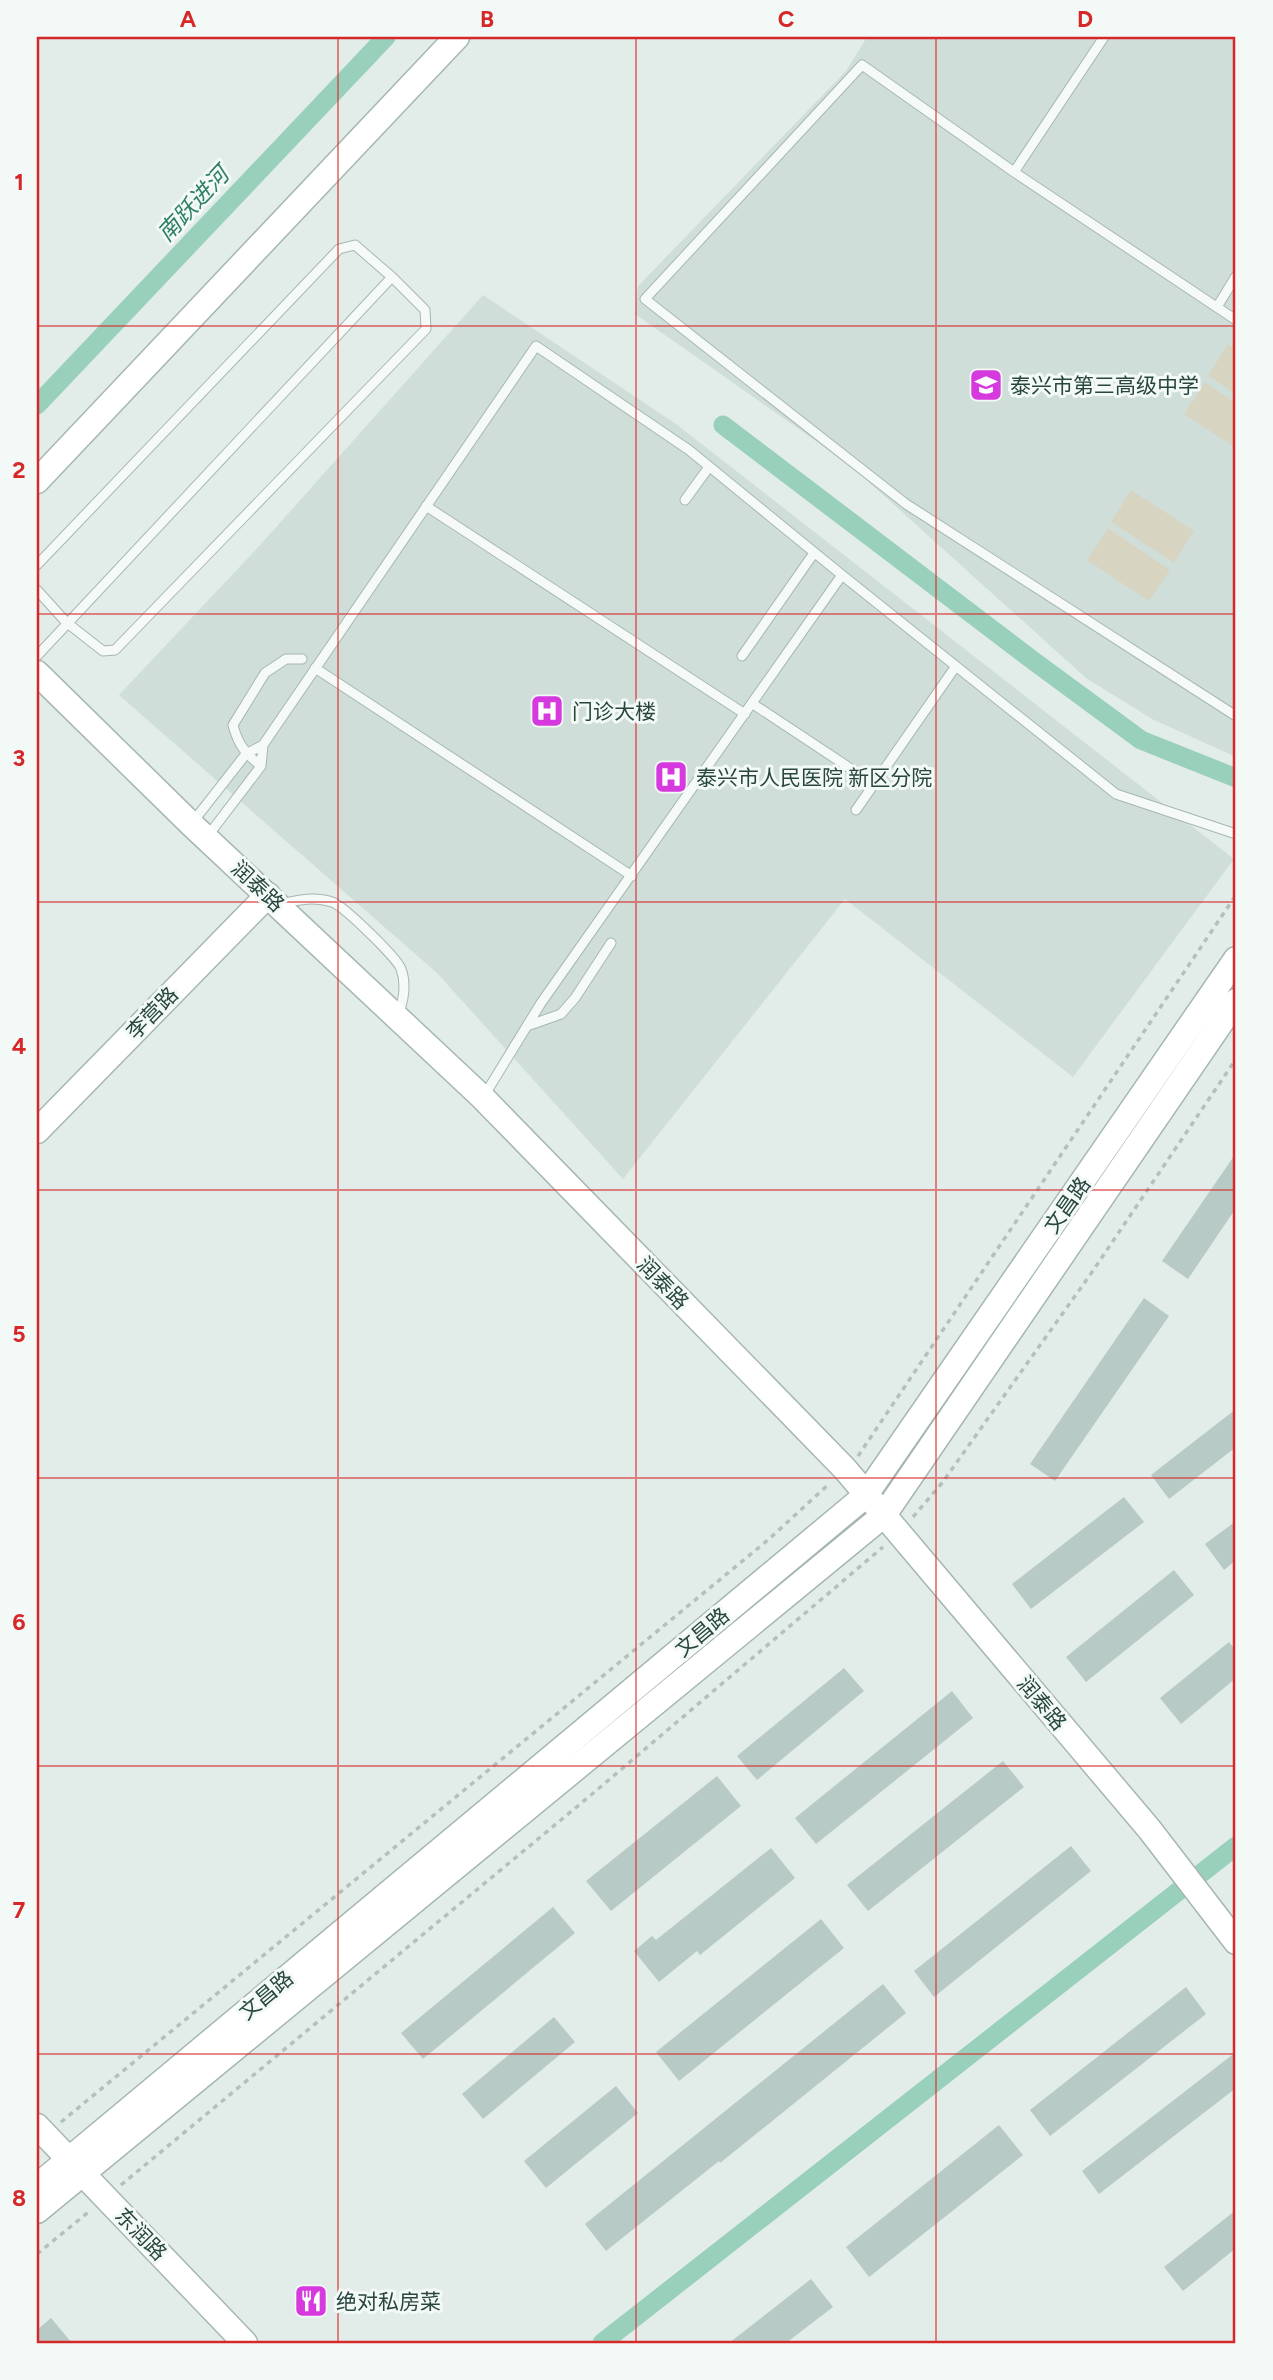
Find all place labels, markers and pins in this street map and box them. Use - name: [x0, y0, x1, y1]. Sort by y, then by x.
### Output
- school or university icon: 泰兴市第三高级中学: [967, 366, 1005, 404]
- place label: 泰兴市第三高级中学: [1010, 373, 1199, 398]
- hospital icon: 门诊大楼: [528, 692, 566, 730]
- place label: 门诊大楼: [572, 699, 656, 724]
- hospital icon: 泰兴市人民医院 新区分院: [652, 758, 690, 796]
- place label: 泰兴市人民医院 新区分院: [696, 765, 932, 790]
- restaurant icon: 绝对私房菜: [292, 2282, 330, 2320]
- place label: 绝对私房菜: [336, 2289, 441, 2314]

